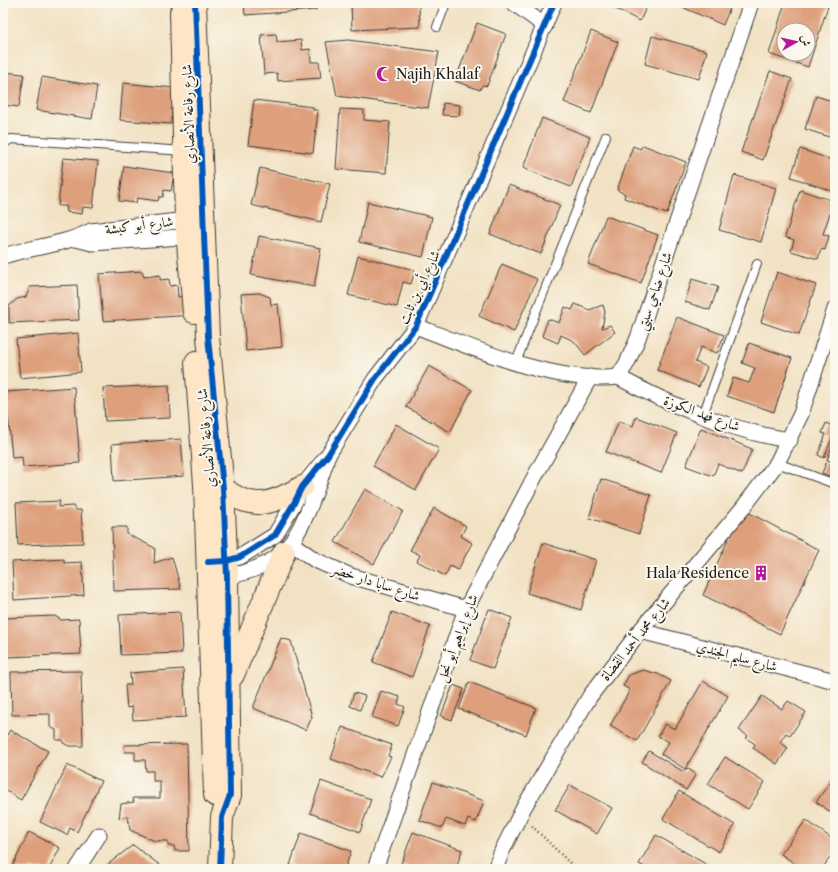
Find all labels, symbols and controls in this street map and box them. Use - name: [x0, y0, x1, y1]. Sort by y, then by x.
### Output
- north arrow: [776, 22, 816, 62]
- text: ش: [798, 34, 814, 47]
- street label: شارع رفاعة الأنصاري: [176, 64, 202, 164]
- mosque icon: Najih Khalaf: [375, 65, 393, 83]
- place label: Najih Khalaf: [396, 65, 481, 83]
- street label: شارع أبو كبشة: [104, 211, 174, 241]
- street label: شارع أبي بن ثابت: [393, 247, 447, 328]
- street label: شارع ضاحي سبتي: [632, 249, 680, 334]
- street label: شارع رفاعة الأنصاري: [192, 387, 222, 489]
- street label: شارع فهد الكوزة: [660, 391, 743, 438]
- street label: شارع سابا دار خضر: [327, 559, 422, 608]
- place label: Hala Residence: [646, 564, 749, 582]
- building icon: Hala Residence: [752, 564, 770, 582]
- street label: شارع إبراهيم أبو نحل: [431, 591, 487, 686]
- street label: شارع محمد أحمد القضاة: [595, 593, 676, 686]
- street label: شارع سليم الجندي: [693, 637, 779, 680]

